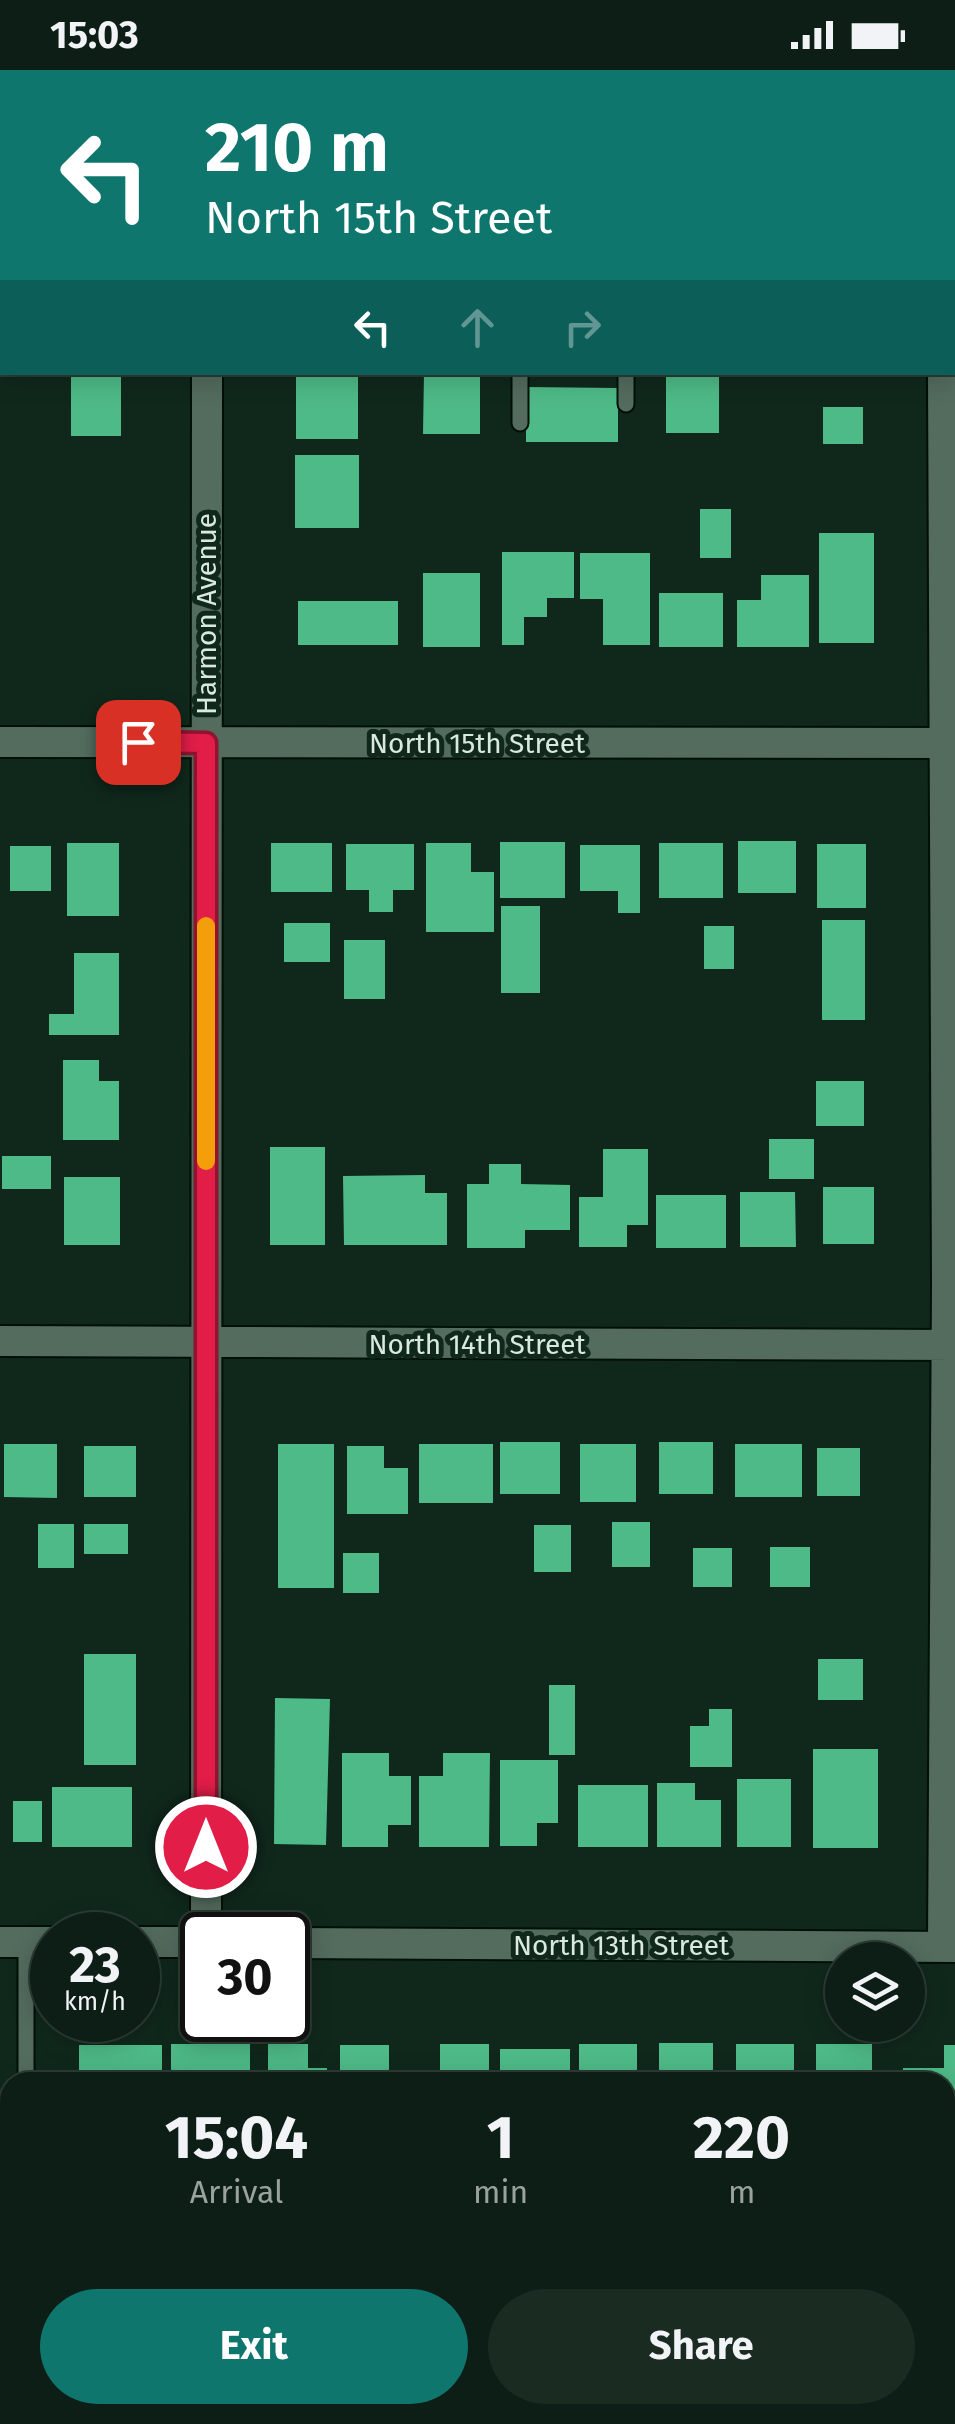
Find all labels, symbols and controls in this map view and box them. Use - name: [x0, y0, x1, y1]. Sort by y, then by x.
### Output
- text: 15:03: [50, 12, 139, 58]
- text: 210 m: [205, 106, 389, 190]
- icon: left: [40, 110, 170, 240]
- text: North 15th Street: [205, 191, 552, 245]
- icon: left: [345, 300, 400, 355]
- icon: ahead: [450, 300, 505, 355]
- icon: right: [555, 300, 610, 355]
- street label: Harmon Avenue: [190, 513, 223, 715]
- pin: [96, 700, 181, 785]
- icon: arrive: [111, 715, 166, 770]
- street label: North 15th Street: [369, 727, 586, 760]
- street label: North 14th Street: [368, 1328, 586, 1361]
- position arrow: [154, 1795, 258, 1899]
- speed limit sign: 30: [180, 1912, 310, 2042]
- street label: North 13th Street: [513, 1929, 730, 1962]
- text: 23: [69, 1935, 121, 1995]
- map controls: [825, 1942, 925, 2042]
- button: layers: [825, 1942, 925, 2042]
- text: km/h: [64, 1987, 126, 2017]
- text: 15:04: [165, 2102, 308, 2174]
- text: 1: [487, 2102, 515, 2174]
- text: 220: [693, 2102, 790, 2174]
- text: Arrival: [190, 2173, 283, 2211]
- text: min: [473, 2173, 528, 2211]
- text: m: [728, 2173, 755, 2211]
- button: Exit: [40, 2289, 468, 2404]
- button: Share: [488, 2289, 915, 2404]

